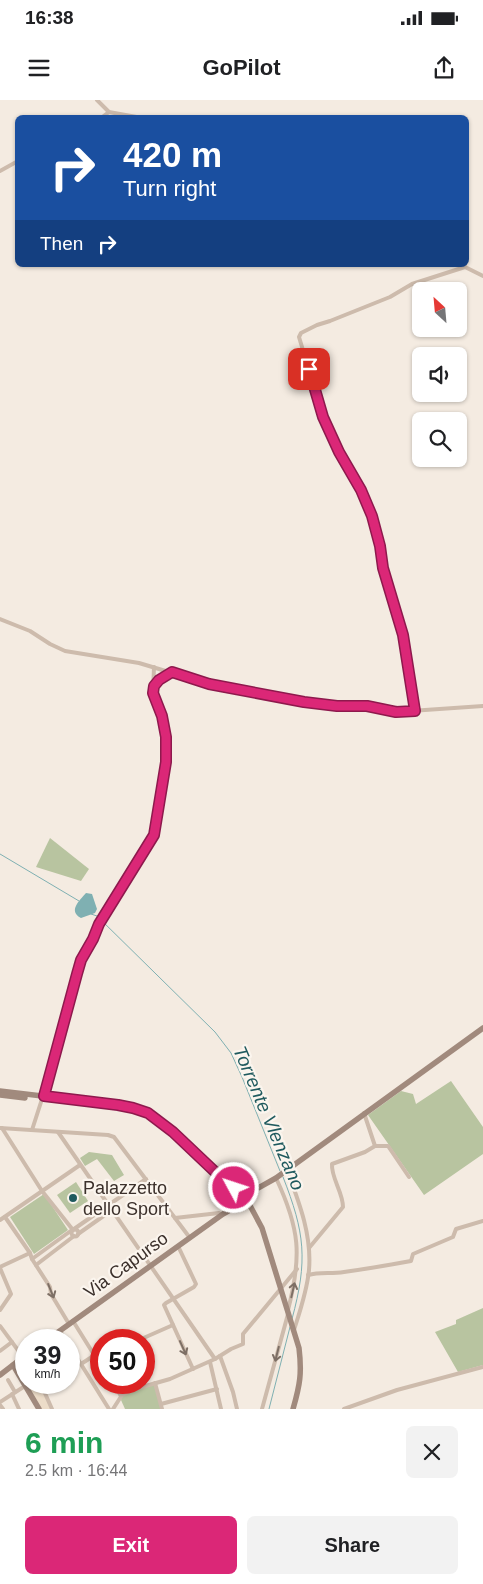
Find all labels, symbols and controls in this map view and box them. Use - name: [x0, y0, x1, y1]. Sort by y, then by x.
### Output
- text: 16:38: [25, 7, 74, 28]
- icon: menu: [25, 54, 53, 82]
- icon: share: [430, 54, 458, 82]
- text: GoPilot: [202, 55, 281, 80]
- icon: right: [40, 135, 105, 200]
- text: 420 m: [123, 135, 222, 174]
- text: Turn right: [123, 176, 216, 201]
- icon: right: [93, 230, 121, 258]
- text: Then: [40, 233, 83, 254]
- north arrow: [412, 282, 468, 338]
- map controls: [412, 282, 467, 467]
- button: sound: [412, 347, 467, 402]
- pin: [288, 348, 330, 390]
- icon: arrive: [295, 355, 323, 383]
- button: search: [412, 412, 467, 467]
- water label: Torrente Vlenzano: [229, 1043, 309, 1193]
- position arrow: [207, 1161, 259, 1213]
- place label: Palazzetto dello Sport: [83, 1178, 169, 1219]
- marker: Palazzetto dello Sport: [67, 1192, 79, 1204]
- street label: Via Capurso: [80, 1228, 172, 1302]
- one-way arrow: [289, 1282, 298, 1298]
- one-way arrow: [47, 1283, 56, 1298]
- speed limit sign: 50: [90, 1329, 155, 1394]
- one-way arrow: [179, 1340, 189, 1355]
- text: 39: [34, 1341, 61, 1369]
- one-way arrow: [272, 1345, 281, 1361]
- text: km/h: [34, 1367, 61, 1381]
- text: 6 min: [25, 1426, 103, 1459]
- button: close: [406, 1426, 458, 1478]
- text: 2.5 km · 16:44: [25, 1462, 127, 1479]
- button: Exit: [25, 1516, 237, 1574]
- button: Share: [247, 1516, 458, 1574]

